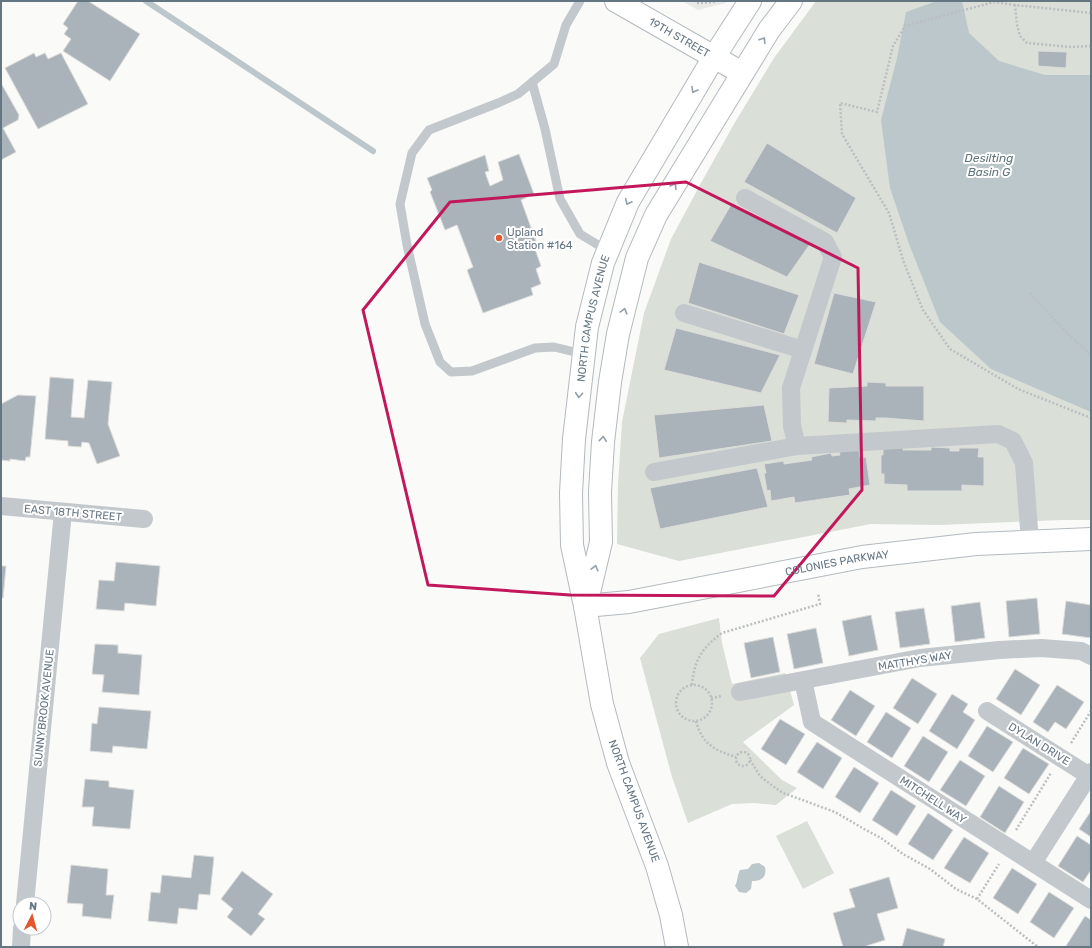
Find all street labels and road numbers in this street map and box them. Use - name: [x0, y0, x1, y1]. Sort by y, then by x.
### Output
- street label: 19TH STREET: [647, 15, 713, 60]
- street label: NORTH CAMPUS AVENUE: [574, 253, 612, 383]
- street label: EAST 18TH STREET: [24, 502, 123, 524]
- street label: COLONIES PARKWAY: [784, 547, 890, 578]
- street label: SUNNYBROOK AVENUE: [31, 648, 57, 767]
- street label: MATTHYS WAY: [877, 649, 953, 673]
- street label: DYLAN DRIVE: [1006, 720, 1072, 768]
- street label: NORTH CAMPUS AVENUE: [606, 738, 662, 864]
- street label: MITCHELL WAY: [897, 774, 969, 826]

